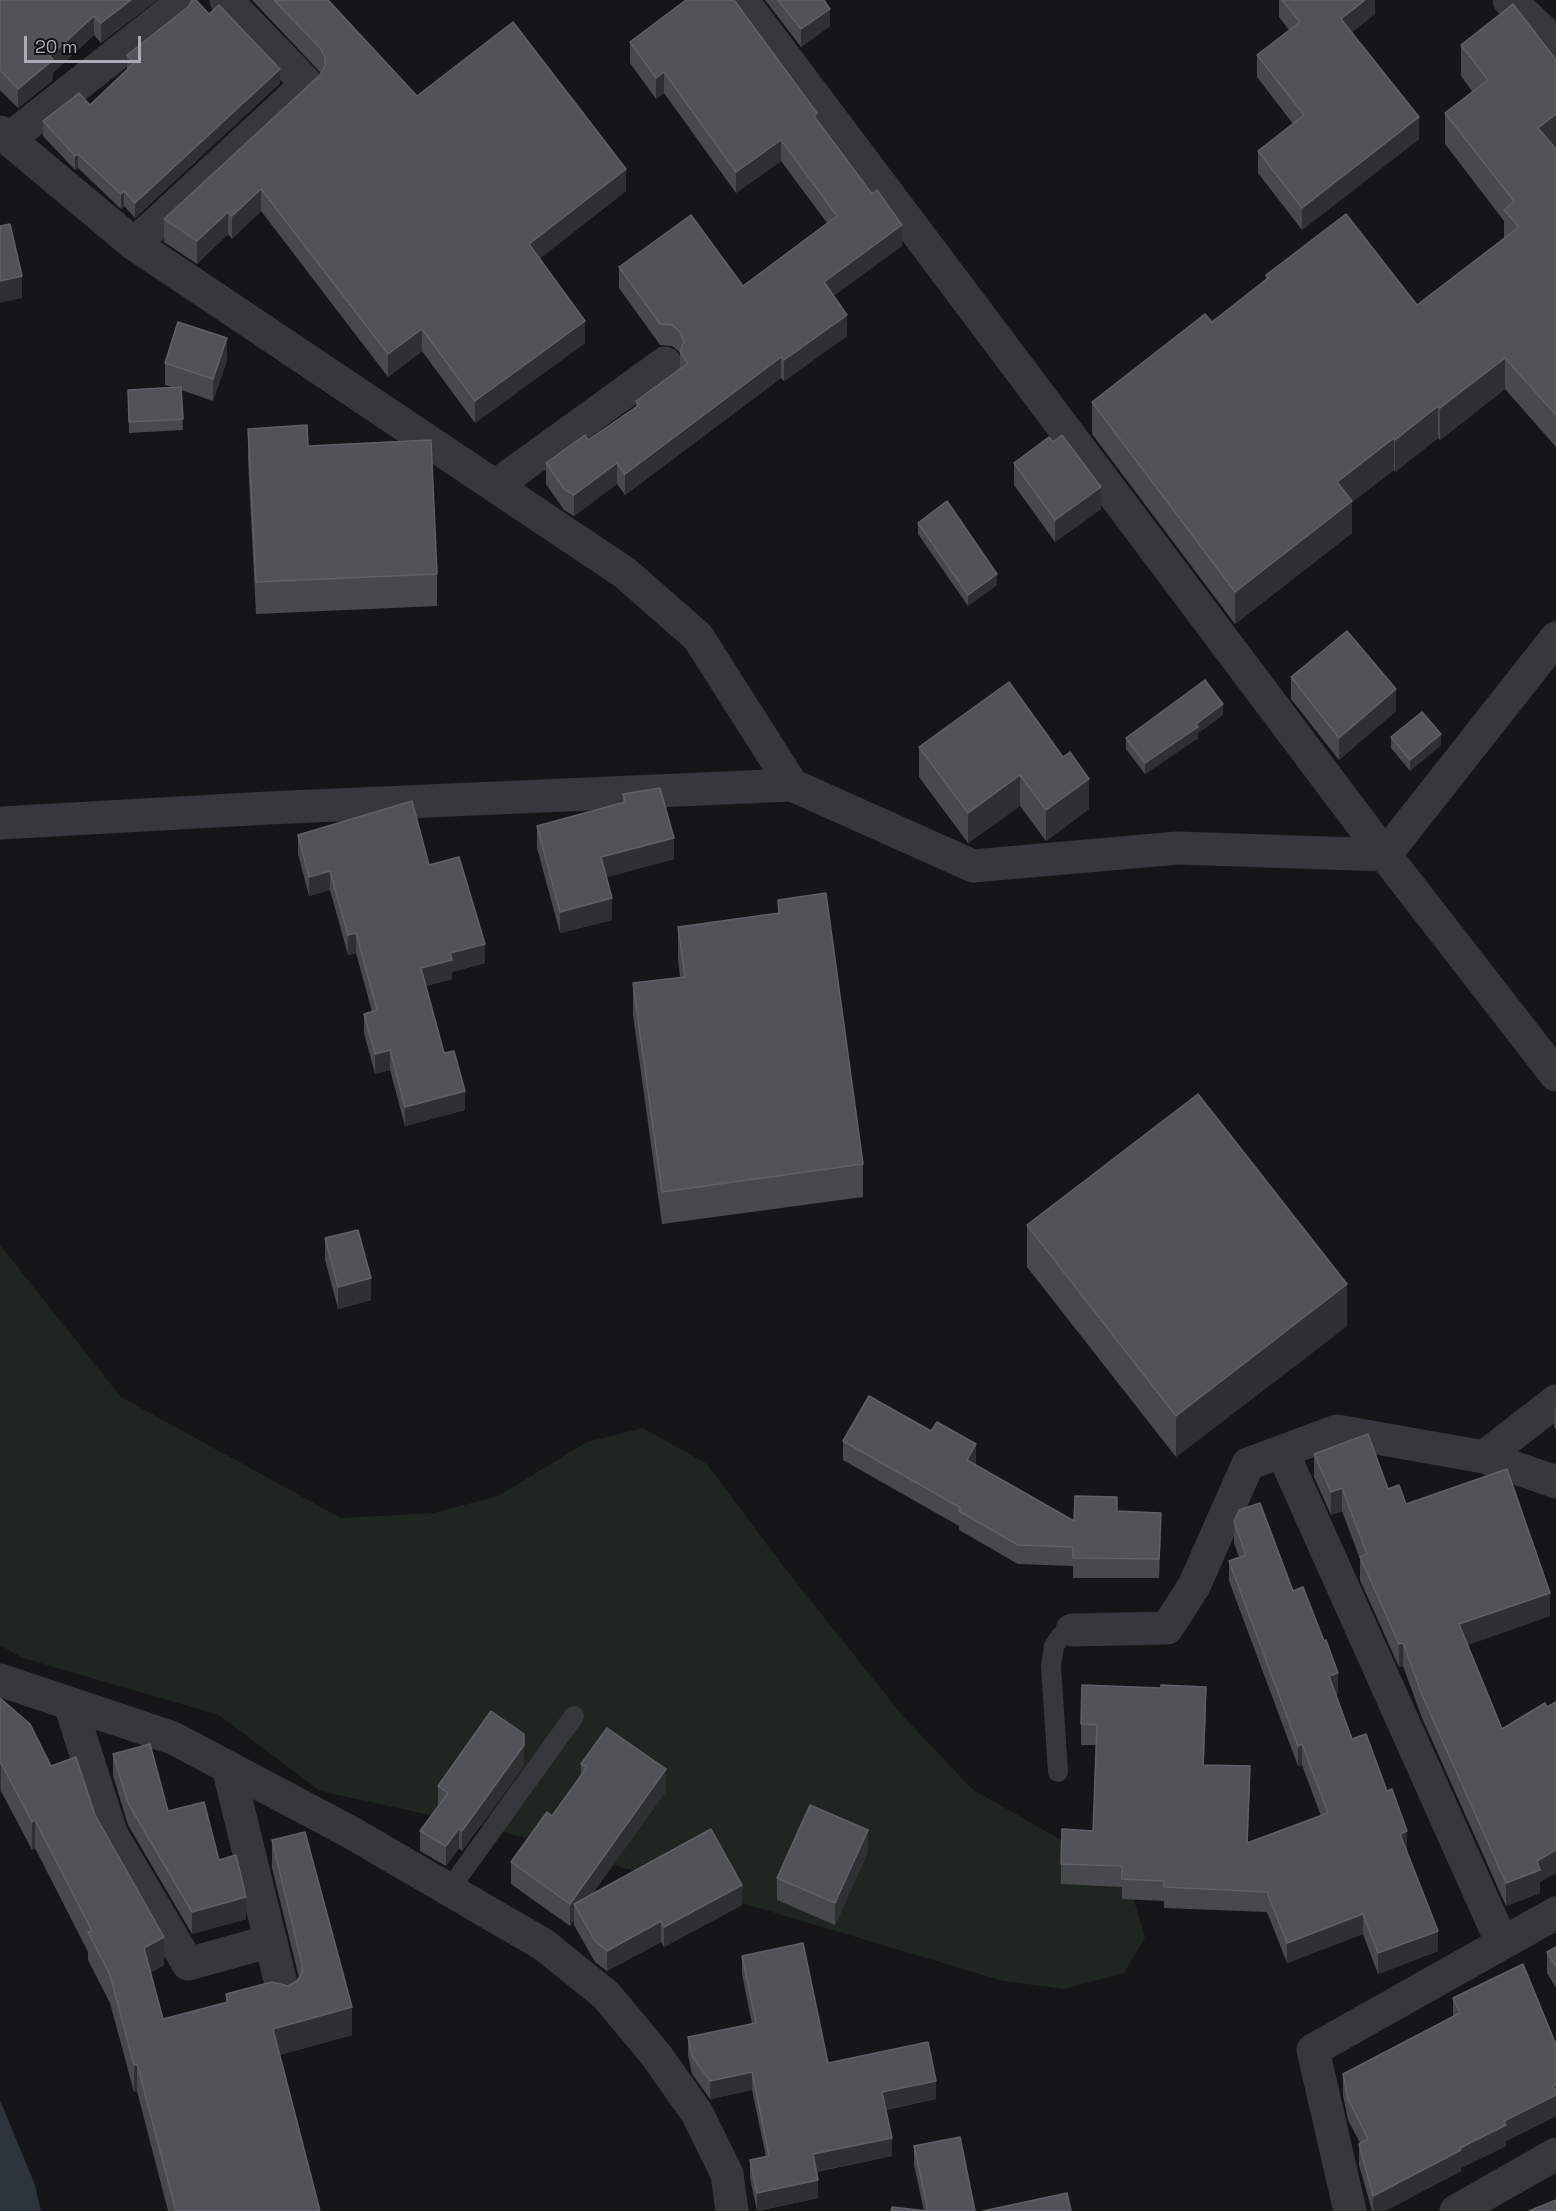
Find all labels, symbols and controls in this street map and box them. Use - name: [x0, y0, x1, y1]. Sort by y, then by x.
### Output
- scale bar: [27, 24, 144, 62]
- text: 20 m: [35, 35, 78, 58]

